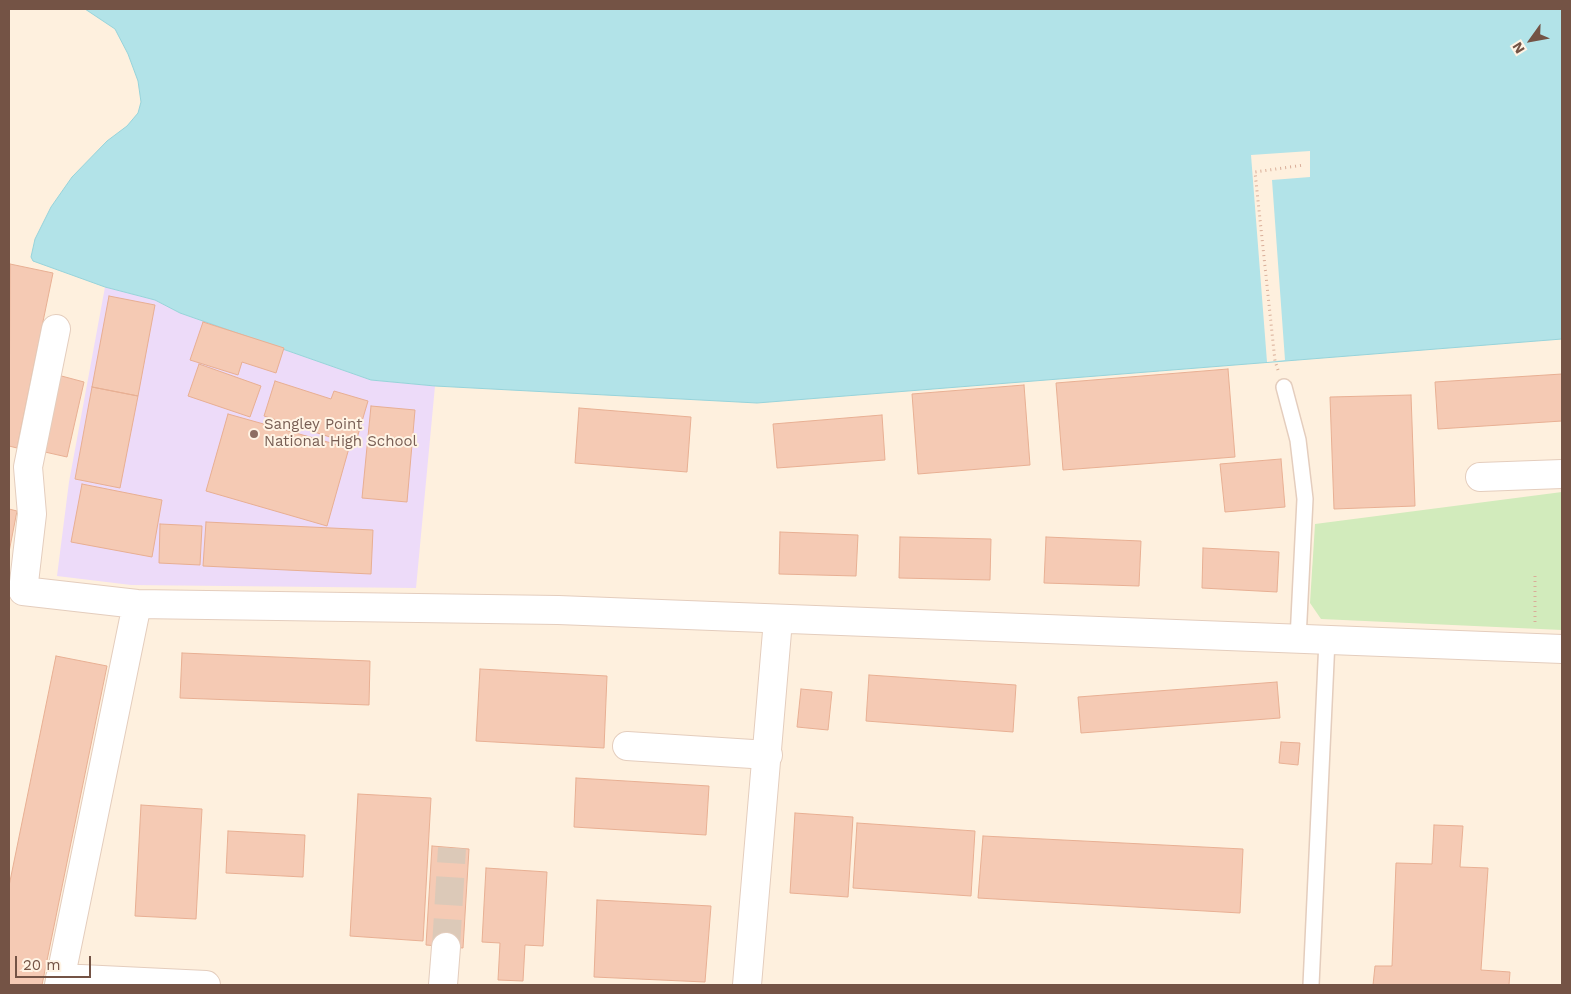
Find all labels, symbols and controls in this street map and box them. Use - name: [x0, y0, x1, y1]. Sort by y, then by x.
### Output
- north arrow: [1506, 15, 1556, 65]
- text: N: [1509, 39, 1528, 57]
- place label: Sangley Point National High School: [264, 416, 417, 451]
- marker: Sangley Point National High School: [248, 428, 260, 440]
- scale bar: [18, 946, 94, 978]
- text: 20 m: [23, 956, 61, 974]

